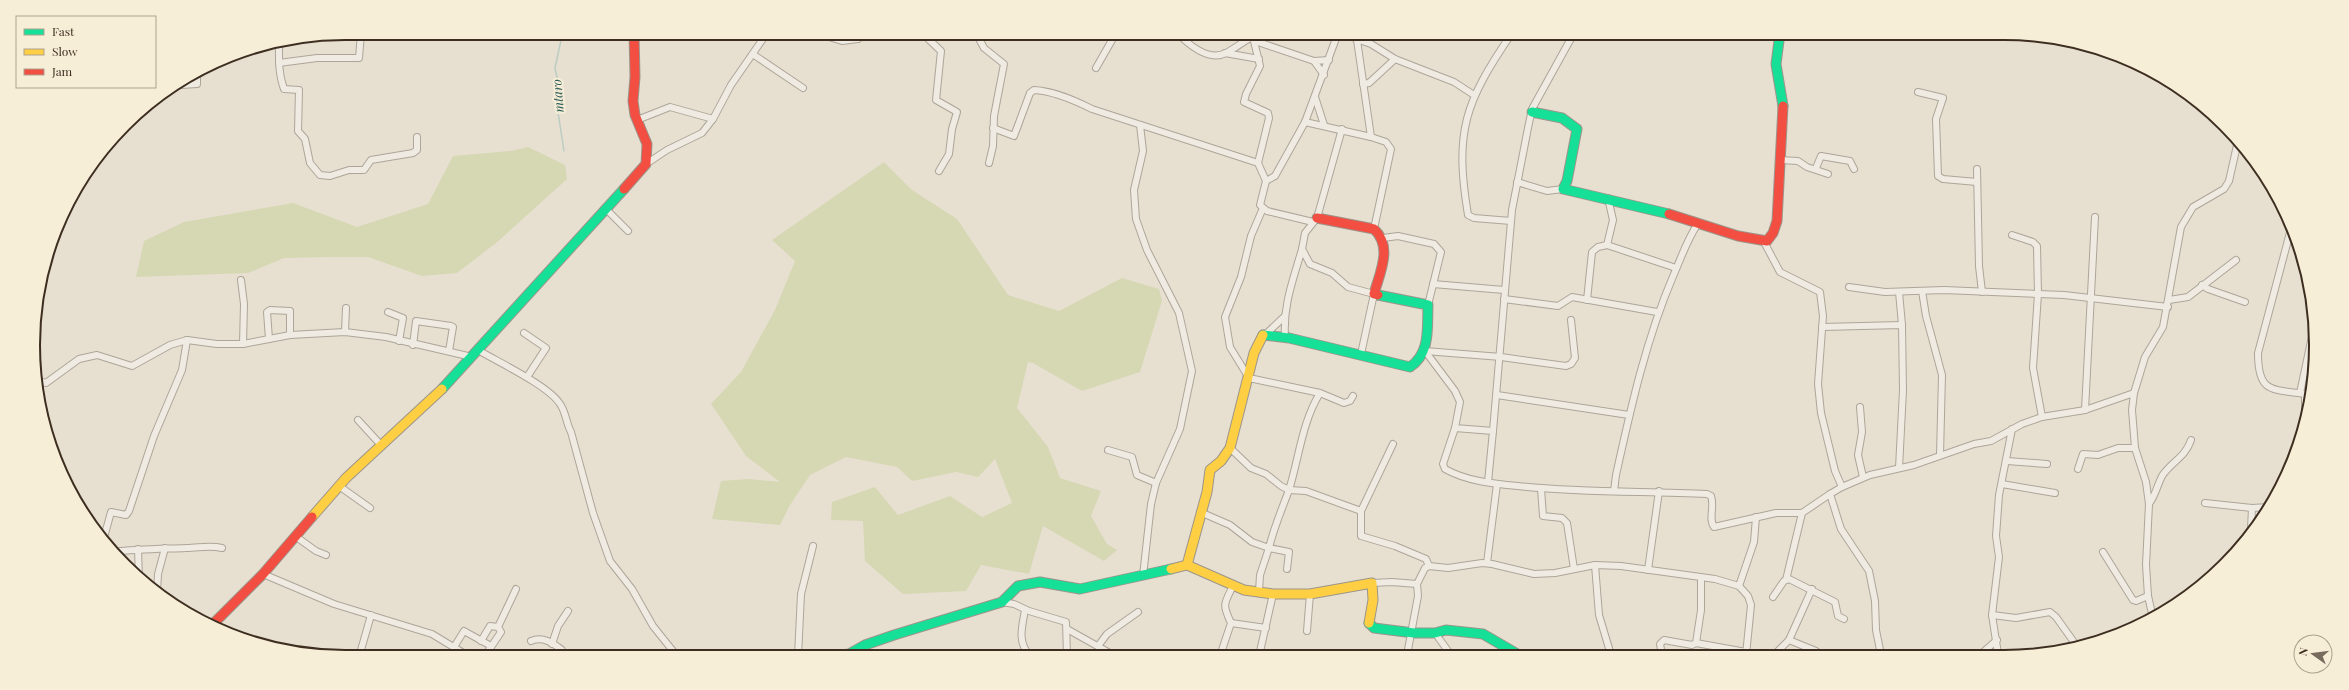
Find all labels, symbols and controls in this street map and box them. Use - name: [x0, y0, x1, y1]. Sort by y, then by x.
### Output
- legend: [16, 16, 156, 88]
- text: Fast: [52, 23, 75, 39]
- text: Slow: [52, 43, 78, 59]
- text: Jam: [51, 63, 73, 79]
- water label: mtaro: [547, 79, 567, 113]
- north arrow: [2293, 634, 2333, 674]
- text: N: [2295, 646, 2311, 657]

